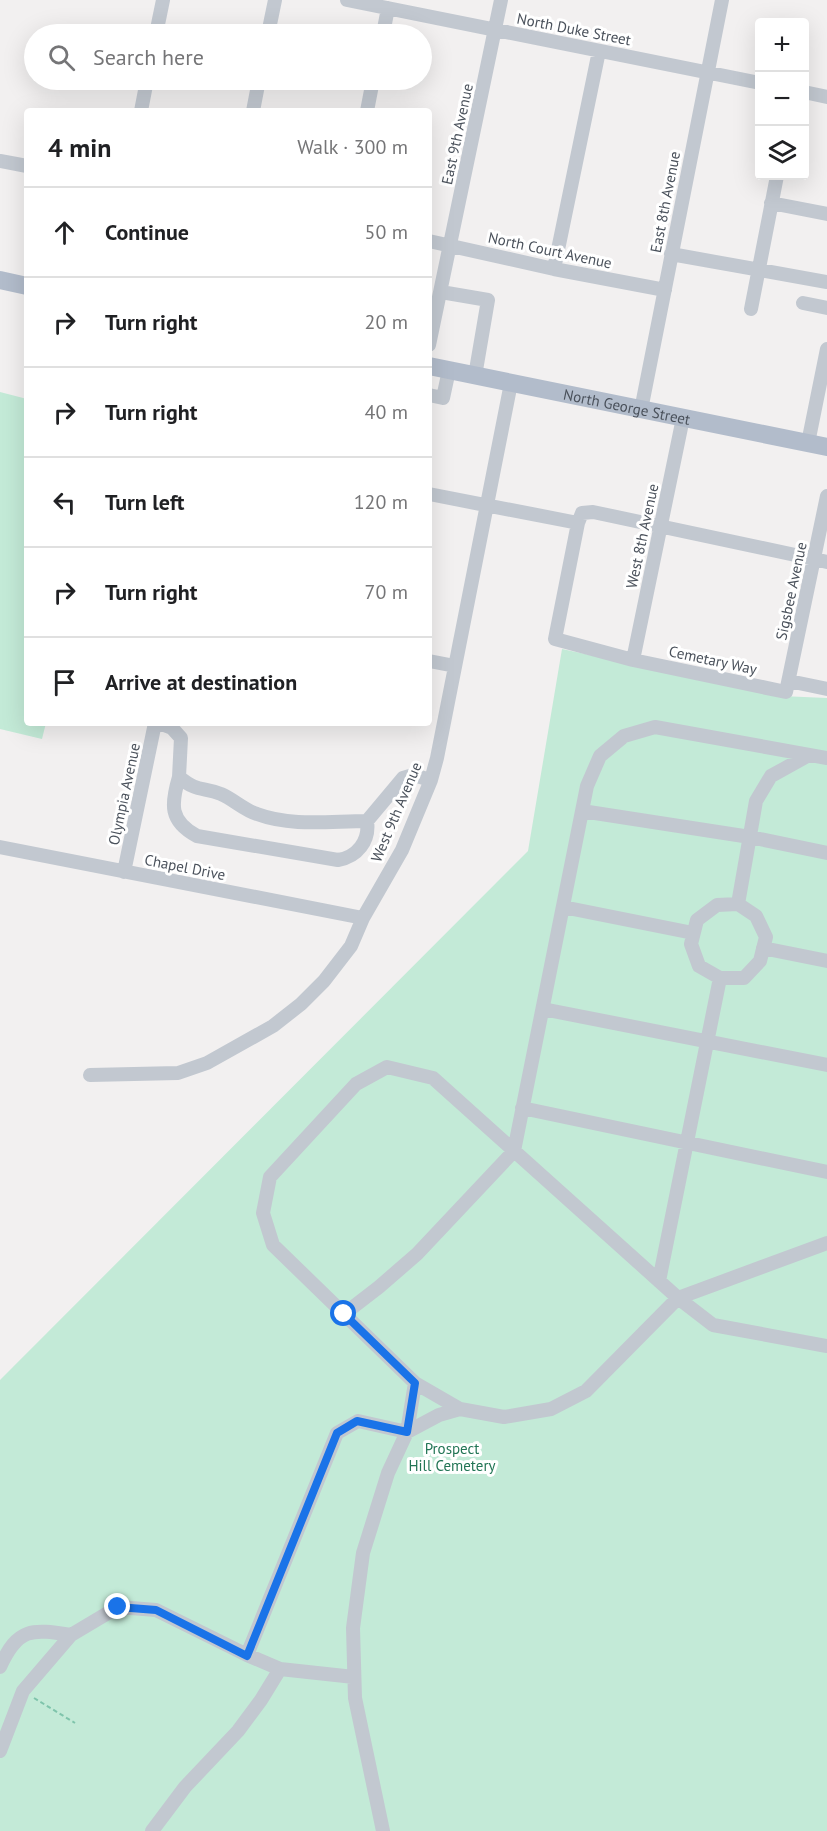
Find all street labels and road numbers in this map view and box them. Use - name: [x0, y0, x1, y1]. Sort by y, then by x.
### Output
- street label: North Duke Street: [515, 9, 633, 49]
- street label: East 9th Avenue: [437, 82, 477, 186]
- street label: East 8th Avenue: [646, 150, 684, 254]
- street label: North Court Avenue: [486, 228, 614, 272]
- street label: North George Street: [562, 384, 692, 428]
- street label: West 8th Avenue: [622, 482, 662, 590]
- street label: Sigsbee Avenue: [771, 540, 811, 642]
- street label: Cemetary Way: [667, 641, 759, 679]
- street label: Olympia Avenue: [104, 741, 144, 847]
- street label: West 9th Avenue: [366, 759, 426, 865]
- street label: Chapel Drive: [143, 850, 227, 884]

